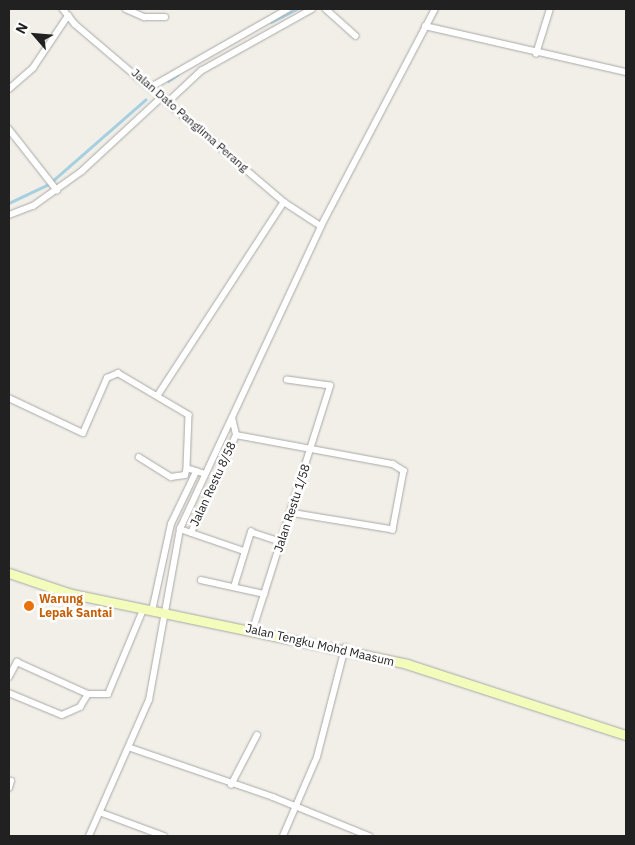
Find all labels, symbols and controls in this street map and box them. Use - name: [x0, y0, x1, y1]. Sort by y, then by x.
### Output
- north arrow: [10, 10, 60, 60]
- text: N: [11, 20, 32, 37]
- street label: Jalan Dato Panglima Perang: [129, 65, 251, 175]
- street label: Jalan Restu 8/58: [187, 439, 239, 529]
- street label: Jalan Restu 1/58: [271, 462, 313, 554]
- place label: Warung Lepak Santai: [39, 592, 112, 620]
- marker: Warung Lepak Santai: [23, 600, 35, 612]
- street label: Jalan Tengku Mohd Maasum: [244, 621, 396, 669]

